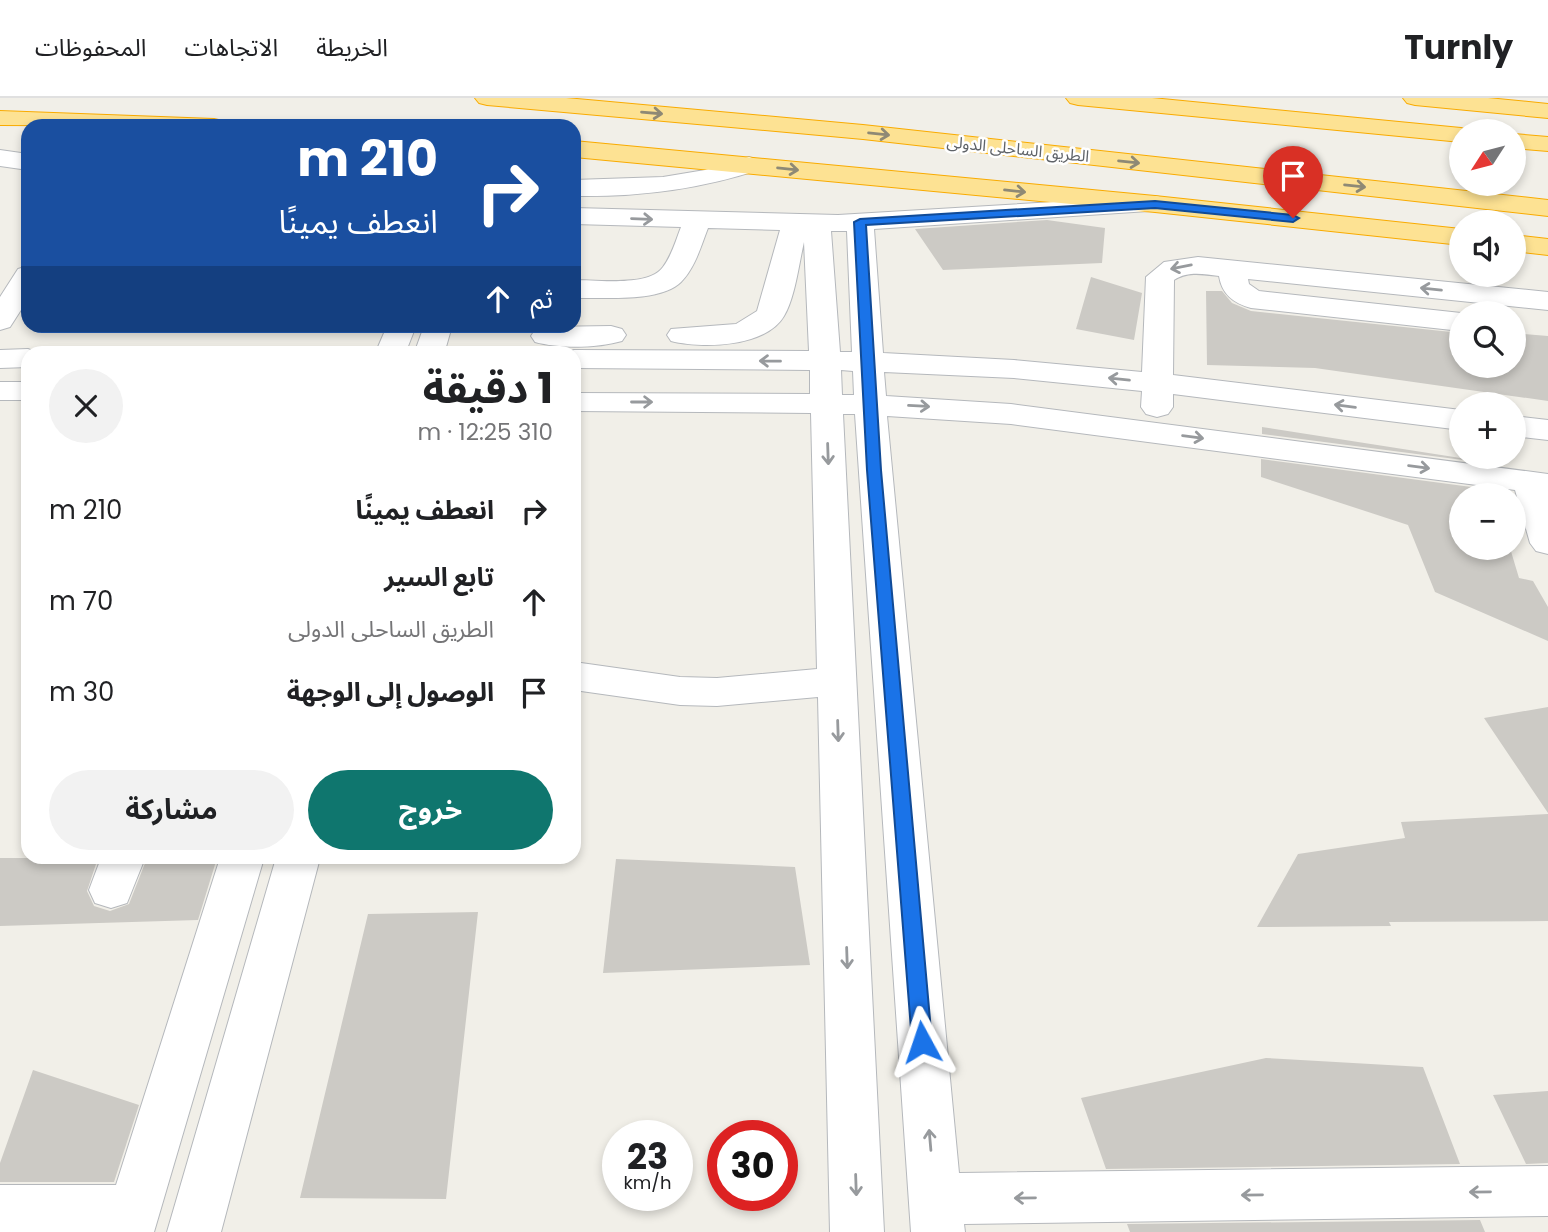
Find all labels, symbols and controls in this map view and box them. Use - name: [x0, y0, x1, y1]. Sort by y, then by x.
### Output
- text: Turnly: [1404, 24, 1513, 71]
- text: المحفوظات: [35, 31, 146, 64]
- text: الاتجاهات: [184, 31, 278, 64]
- text: الخريطة: [316, 31, 388, 64]
- one-way arrow: [640, 107, 663, 120]
- north arrow: [1449, 119, 1526, 196]
- map controls: [1449, 119, 1526, 560]
- text: 210 m: [297, 125, 438, 193]
- one-way arrow: [867, 128, 889, 141]
- street label: الطريق الساحلى الدولى: [946, 130, 1090, 168]
- pin: [1263, 146, 1323, 218]
- icon: right: [462, 147, 553, 238]
- one-way arrow: [1117, 155, 1140, 168]
- icon: arrive: [1274, 157, 1312, 195]
- one-way arrow: [777, 163, 799, 176]
- one-way arrow: [1343, 180, 1366, 193]
- one-way arrow: [1003, 185, 1026, 198]
- text: انعطف يمينًا: [278, 199, 438, 244]
- button: sound: [1449, 210, 1526, 287]
- one-way arrow: [630, 212, 653, 225]
- one-way arrow: [1170, 261, 1193, 275]
- icon: ahead: [479, 280, 517, 318]
- text: ثم: [531, 281, 553, 317]
- one-way arrow: [1421, 282, 1443, 295]
- button: search: [1449, 301, 1526, 378]
- one-way arrow: [758, 354, 781, 368]
- text: 1 دقيقة: [423, 359, 553, 418]
- button: close: [49, 369, 123, 443]
- one-way arrow: [1108, 372, 1131, 385]
- button: +: [1449, 392, 1526, 469]
- one-way arrow: [630, 395, 653, 409]
- one-way arrow: [1334, 399, 1357, 412]
- one-way arrow: [907, 400, 930, 413]
- text: 310 m · 12:25: [417, 416, 553, 448]
- one-way arrow: [1181, 431, 1204, 444]
- one-way arrow: [822, 443, 835, 466]
- one-way arrow: [1407, 460, 1430, 473]
- button: −: [1449, 483, 1526, 560]
- text: 210 m: [49, 492, 122, 528]
- text: انعطف يمينًا: [356, 492, 494, 528]
- icon: right: [515, 492, 553, 530]
- text: تابع السير: [384, 559, 494, 595]
- text: 70 m: [49, 583, 113, 619]
- icon: ahead: [515, 583, 553, 621]
- text: الطريق الساحلى الدولى: [288, 613, 494, 645]
- text: 30 m: [49, 674, 114, 710]
- text: الوصول إلى الوجهة: [287, 674, 494, 710]
- icon: arrive: [515, 674, 553, 712]
- one-way arrow: [832, 719, 845, 742]
- button: مشاركة: [49, 770, 294, 850]
- button: خروج: [308, 770, 553, 850]
- one-way arrow: [840, 946, 854, 969]
- position arrow: [885, 1005, 959, 1079]
- speed limit sign: 30: [707, 1120, 798, 1211]
- one-way arrow: [923, 1129, 936, 1151]
- text: 23: [627, 1132, 668, 1181]
- text: km/h: [624, 1170, 671, 1195]
- one-way arrow: [849, 1174, 862, 1197]
- one-way arrow: [1469, 1185, 1492, 1199]
- one-way arrow: [1241, 1188, 1264, 1202]
- one-way arrow: [1014, 1191, 1037, 1205]

